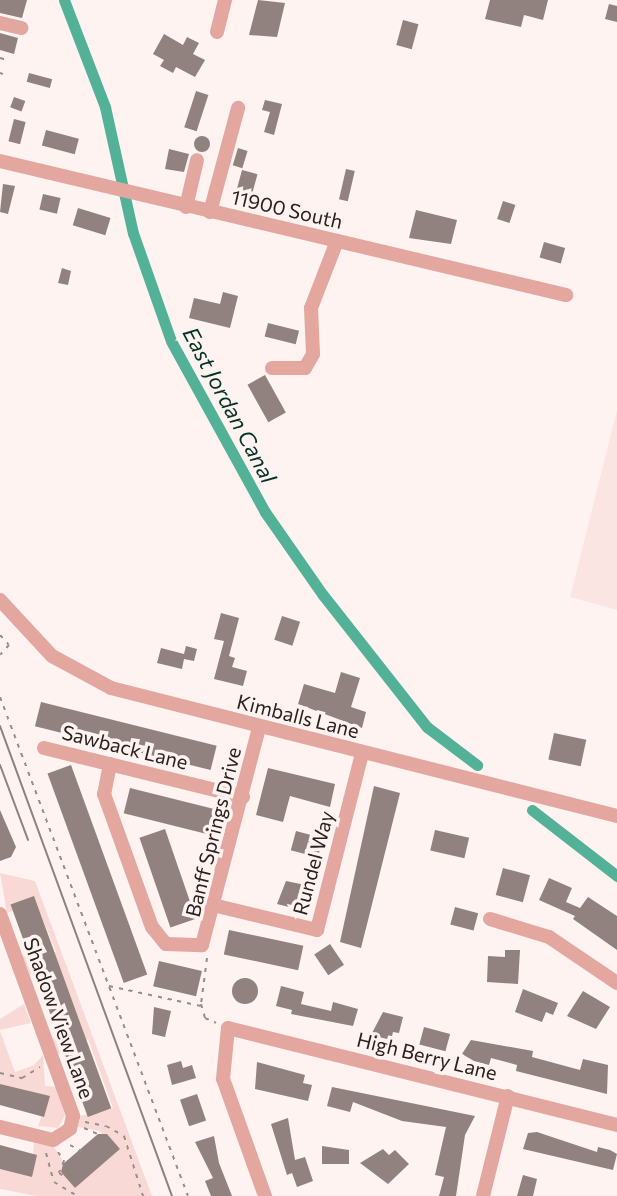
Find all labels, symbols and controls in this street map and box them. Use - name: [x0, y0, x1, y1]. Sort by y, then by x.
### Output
- street label: 11900 South: [229, 185, 345, 233]
- water label: East Jordan Canal: [178, 322, 282, 488]
- street label: Kimballs Lane: [234, 689, 362, 743]
- street label: Sawback Lane: [60, 720, 190, 774]
- street label: Banff Springs Drive: [180, 745, 246, 919]
- street label: Rundel Way: [288, 808, 338, 918]
- street label: Shadow View Lane: [19, 934, 99, 1102]
- street label: High Berry Lane: [354, 1027, 500, 1085]

